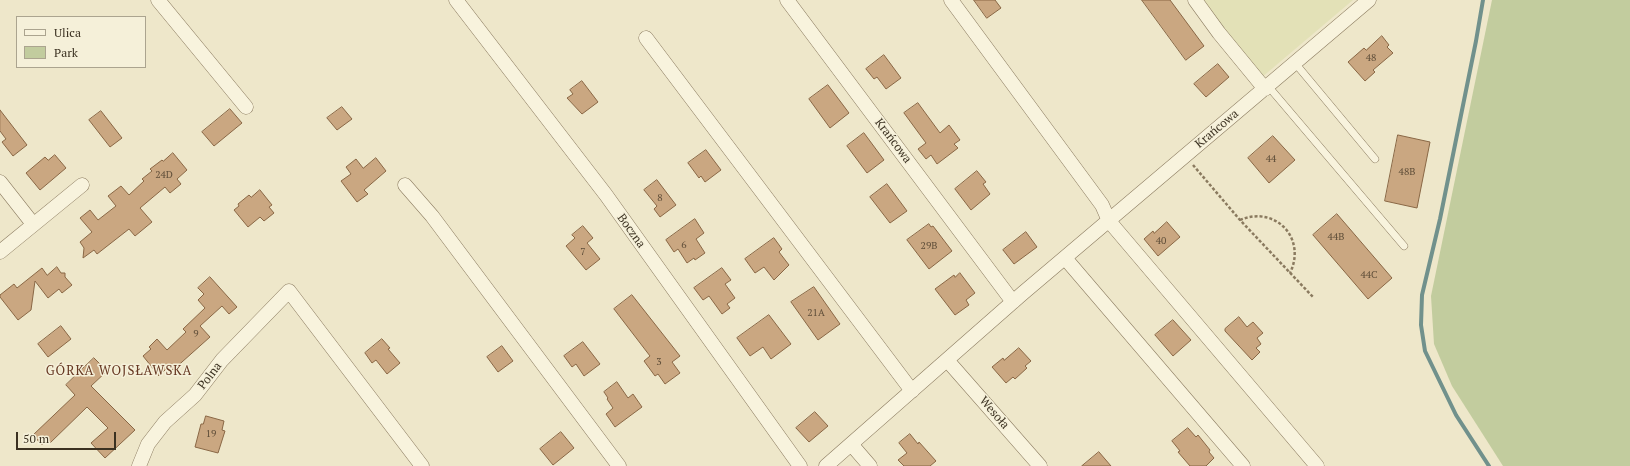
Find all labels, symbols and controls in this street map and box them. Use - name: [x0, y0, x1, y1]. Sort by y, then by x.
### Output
- legend: [16, 16, 146, 68]
- text: Ulica: [54, 25, 81, 40]
- text: Park: [54, 45, 78, 60]
- house number: 48: [1366, 52, 1376, 64]
- street label: Krańcowa: [1192, 107, 1242, 151]
- street label: Krańcowa: [872, 116, 914, 166]
- house number: 44: [1266, 153, 1276, 165]
- house number: 48B: [1399, 166, 1415, 178]
- house number: 24D: [155, 169, 173, 181]
- house number: 8: [657, 192, 663, 204]
- street label: Boczna: [614, 211, 648, 251]
- house number: 44B: [1328, 231, 1344, 243]
- house number: 40: [1156, 235, 1166, 247]
- house number: 6: [681, 239, 687, 251]
- house number: 29B: [921, 240, 937, 252]
- house number: 7: [580, 246, 586, 258]
- house number: 44C: [1360, 269, 1378, 281]
- house number: 21A: [807, 307, 825, 319]
- house number: 9: [193, 328, 199, 340]
- house number: 3: [656, 356, 662, 368]
- street label: Polna: [195, 360, 225, 392]
- district label: GÓRKA WOJSŁAWSKA: [46, 363, 192, 379]
- street label: Wesoła: [976, 394, 1012, 432]
- scale bar: [18, 424, 118, 450]
- house number: 19: [206, 428, 216, 440]
- text: 50 m: [23, 431, 49, 446]

